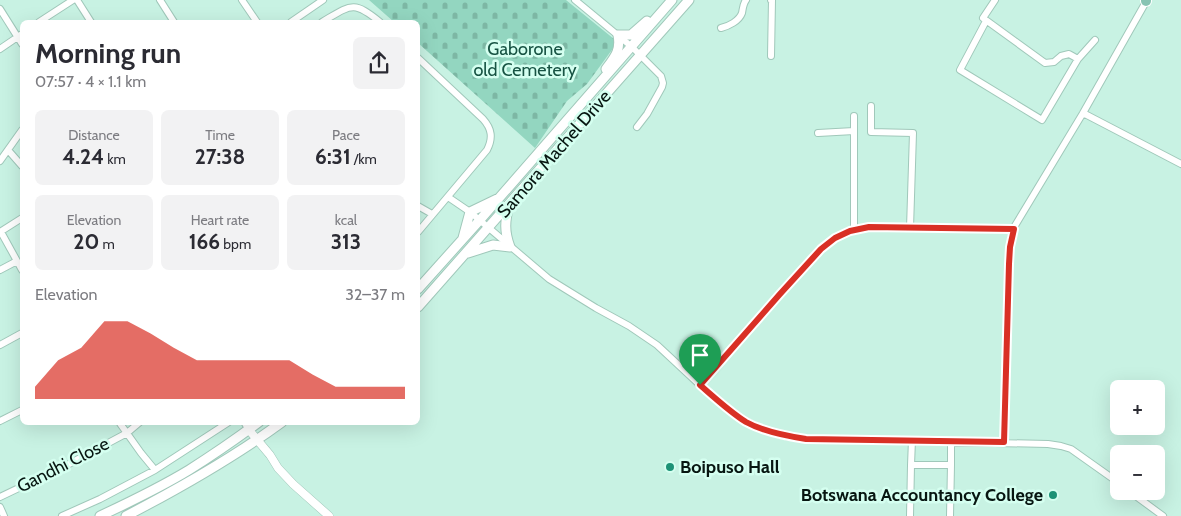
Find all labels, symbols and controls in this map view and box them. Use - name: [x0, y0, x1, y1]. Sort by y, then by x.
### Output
- text: Morning run: [35, 36, 181, 70]
- button: share: [353, 37, 405, 89]
- park label: Gaborone old Cemetery: [473, 38, 577, 81]
- text: 07:57 · 4 × 1.1 km: [35, 72, 146, 91]
- street label: Samora Machel Drive: [493, 86, 615, 222]
- text: Distance: [68, 126, 120, 144]
- text: Time: [205, 126, 235, 144]
- text: Pace: [332, 126, 360, 144]
- text: 4.24: [62, 144, 104, 169]
- text: 27:38: [195, 144, 245, 169]
- text: 6:31: [315, 144, 351, 169]
- text: km: [104, 150, 126, 168]
- text: /km: [351, 150, 377, 168]
- text: Elevation: [67, 211, 121, 229]
- text: Heart rate: [191, 211, 249, 229]
- text: kcal: [335, 211, 357, 229]
- text: 20: [73, 229, 99, 254]
- text: 166: [189, 229, 220, 254]
- text: 313: [331, 229, 361, 254]
- text: m: [99, 235, 115, 253]
- text: bpm: [220, 235, 251, 253]
- text: Elevation: [35, 285, 98, 304]
- text: 32–37 m: [345, 285, 405, 304]
- pin: [679, 334, 721, 385]
- icon: arrive: [686, 341, 714, 369]
- map controls: [1110, 380, 1165, 500]
- button: +: [1110, 380, 1165, 435]
- street label: Gandhi Close: [13, 432, 113, 498]
- button: −: [1110, 445, 1165, 500]
- place label: Boipuso Hall: [680, 456, 780, 478]
- marker: Boipuso Hall: [664, 461, 676, 473]
- place label: Botswana Accountancy College: [801, 484, 1043, 506]
- marker: Botswana Accountancy College: [1047, 489, 1059, 501]

